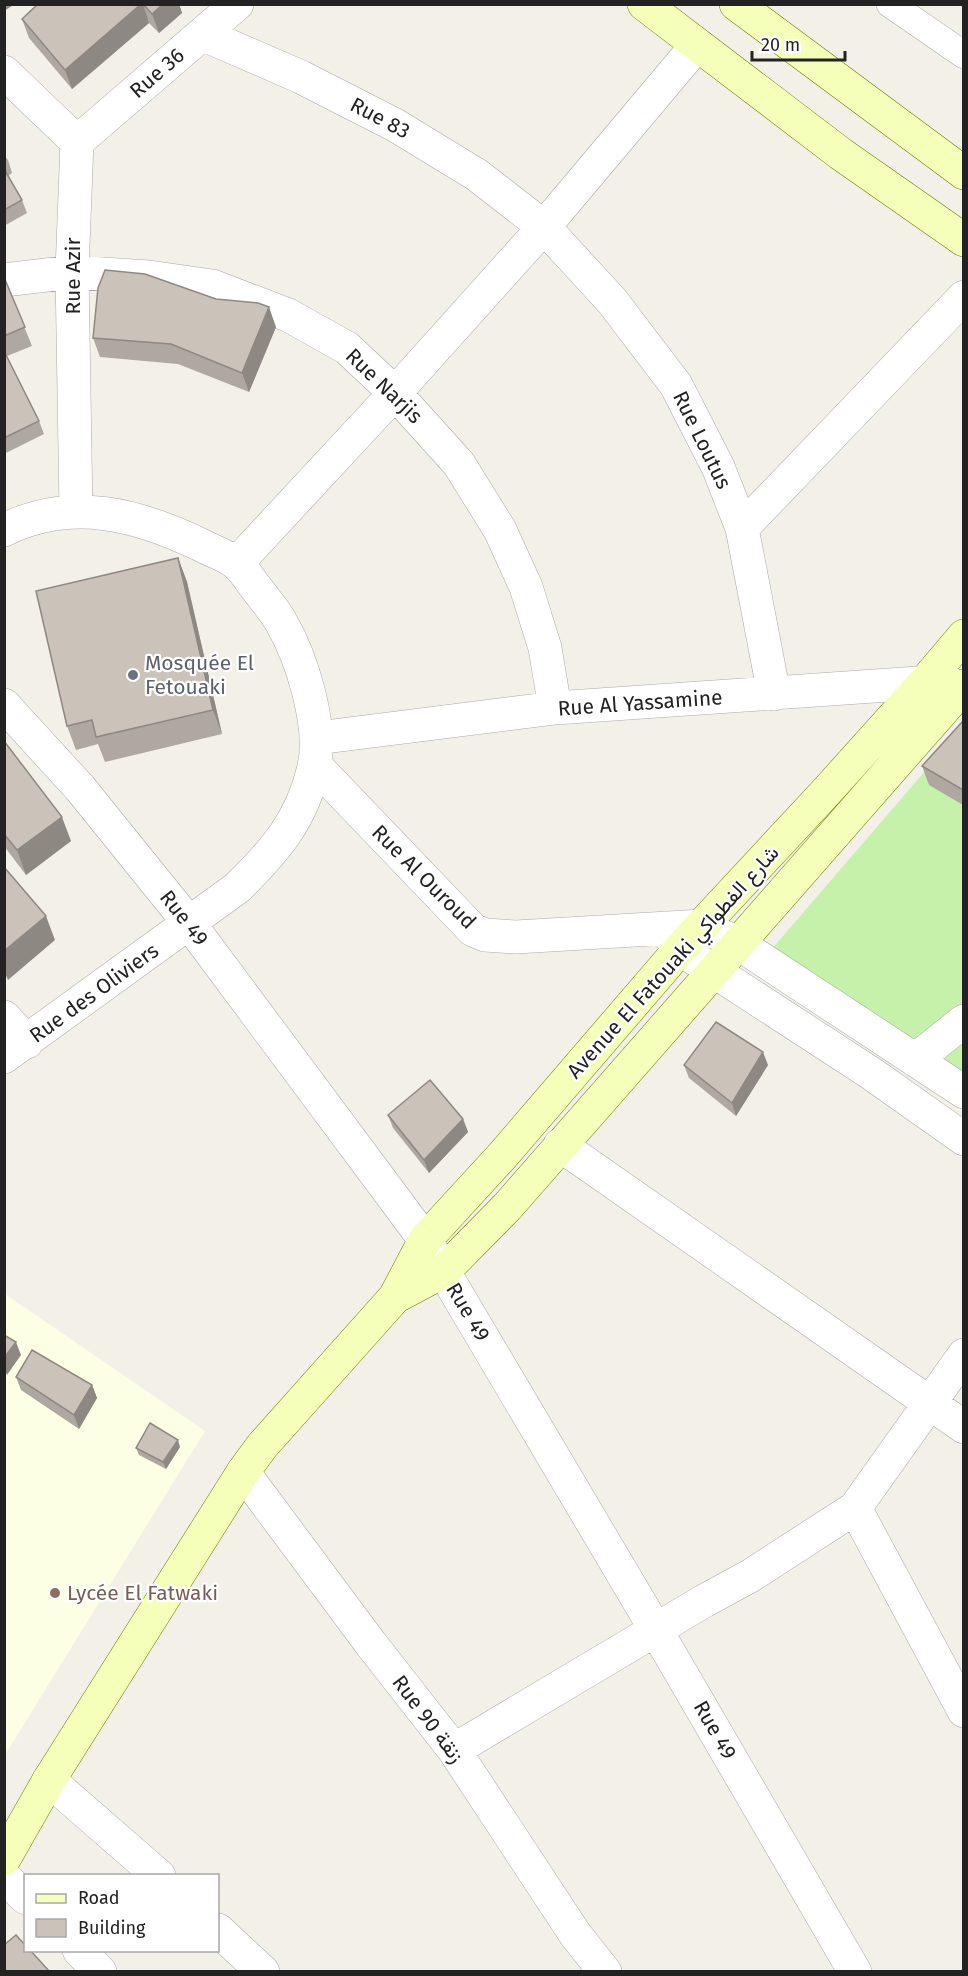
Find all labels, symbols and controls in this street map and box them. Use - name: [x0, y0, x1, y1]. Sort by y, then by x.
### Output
- scale bar: [752, 24, 845, 62]
- text: 20 m: [761, 34, 800, 56]
- street label: Rue 36: [124, 42, 190, 104]
- street label: Rue 83: [346, 91, 414, 145]
- street label: Rue Azir: [60, 237, 86, 315]
- street label: Rue Narjis: [340, 343, 428, 429]
- street label: Rue Loutus: [667, 387, 737, 493]
- place label: Mosquée El Fetouaki: [145, 650, 254, 700]
- marker: Mosquée El Fetouaki: [126, 668, 140, 682]
- street label: Rue Al Yassamine: [557, 684, 723, 722]
- street label: Rue Al Ouroud: [366, 819, 482, 935]
- street label: Avenue El Fatouaki شارع الفطواكي: [561, 840, 788, 1087]
- street label: Rue 49: [154, 885, 214, 951]
- street label: Rue des Oliviers: [24, 937, 164, 1049]
- street label: Rue 49: [440, 1278, 496, 1346]
- place label: Lycée El Fatwaki: [67, 1580, 218, 1606]
- marker: Lycée El Fatwaki: [48, 1586, 62, 1600]
- street label: Rue 90 زنقة: [387, 1670, 469, 1768]
- street label: Rue 49: [688, 1696, 742, 1764]
- legend: [24, 1874, 219, 1952]
- text: Road: [78, 1887, 120, 1909]
- text: Building: [78, 1917, 146, 1939]

